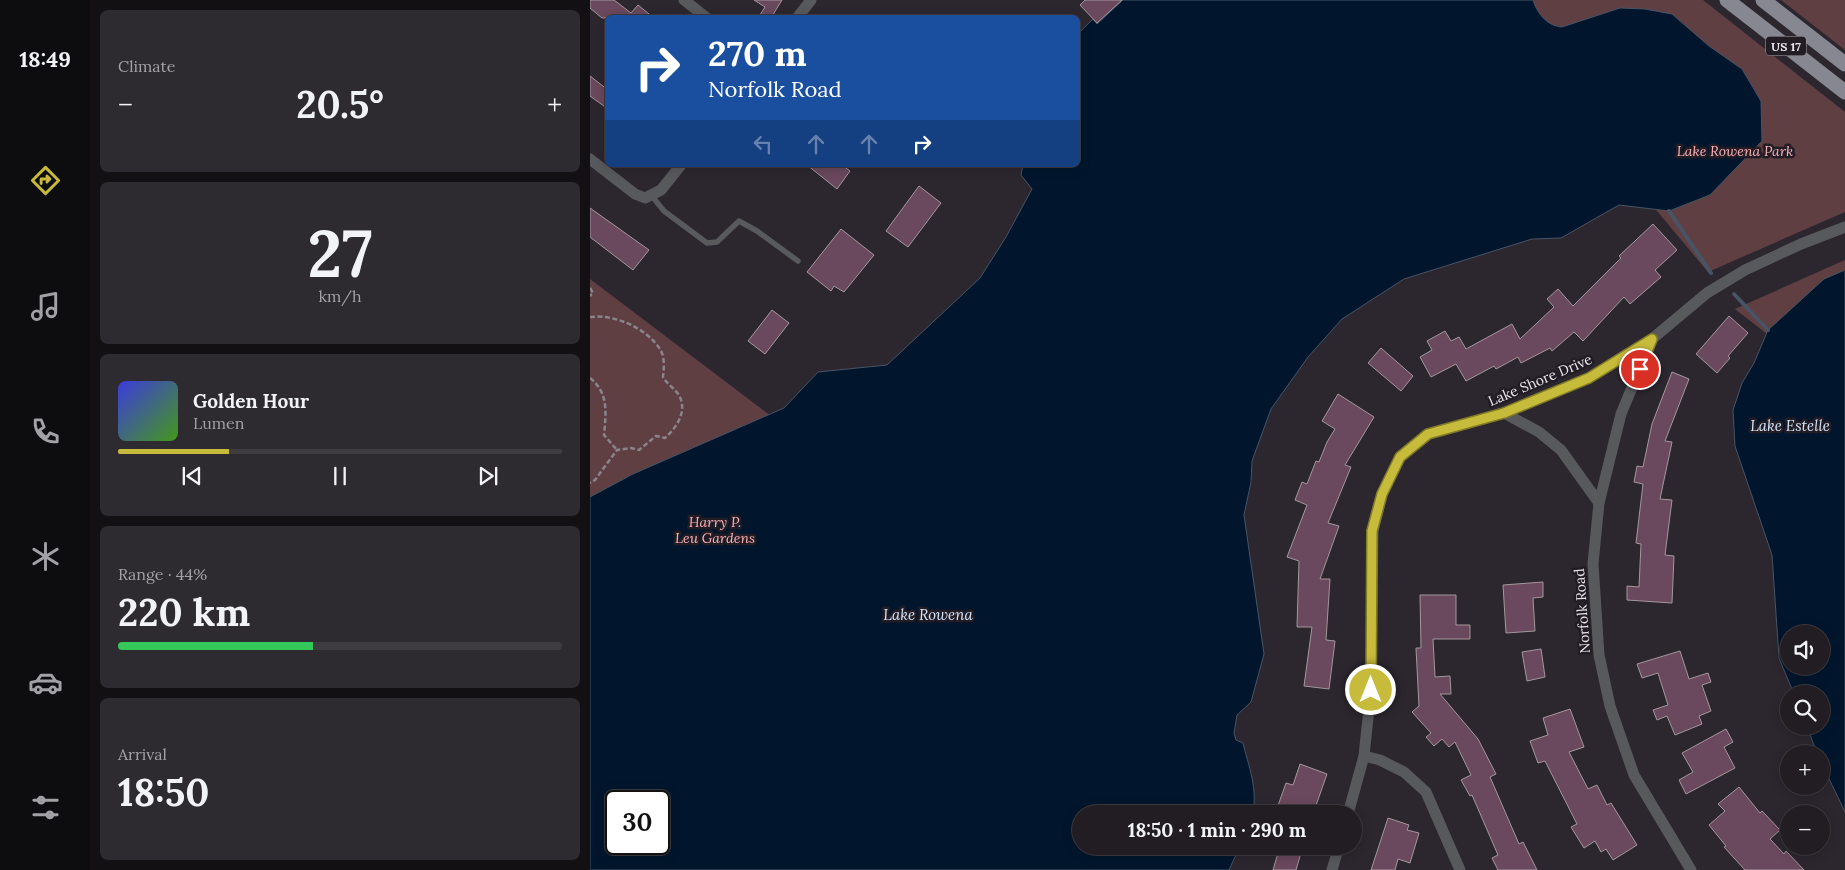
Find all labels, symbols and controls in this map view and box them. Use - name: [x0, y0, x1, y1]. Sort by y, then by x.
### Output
- text: 270 m: [708, 31, 807, 76]
- icon: right: [625, 35, 690, 100]
- road number: US 17: [1766, 36, 1806, 56]
- text: 18:49: [19, 45, 71, 73]
- text: Climate: [118, 56, 175, 76]
- text: Norfolk Road: [708, 75, 842, 103]
- text: 20.5°: [296, 80, 384, 128]
- text: −: [118, 87, 133, 123]
- text: +: [547, 87, 562, 123]
- icon: left: [749, 130, 777, 158]
- icon: ahead: [802, 130, 830, 158]
- icon: ahead: [855, 130, 883, 158]
- icon: right: [908, 130, 936, 158]
- park label: Lake Rowena Park: [1677, 142, 1793, 160]
- icon: directions: [28, 163, 63, 198]
- text: 27: [307, 212, 373, 295]
- text: km/h: [318, 286, 362, 306]
- icon: music: [28, 289, 63, 324]
- pin: [1619, 348, 1661, 390]
- street label: Lake Shore Drive: [1485, 350, 1595, 410]
- icon: arrive: [1626, 355, 1654, 383]
- text: Golden Hour: [193, 389, 309, 413]
- text: Lumen: [193, 413, 245, 433]
- icon: phone: [28, 414, 63, 449]
- water label: Lake Estelle: [1750, 416, 1830, 435]
- icon: previous: [178, 462, 206, 490]
- icon: pause: [326, 462, 354, 490]
- icon: next: [474, 462, 502, 490]
- park label: Harry P. Leu Gardens: [675, 513, 755, 547]
- icon: climate: [28, 539, 63, 574]
- text: Range · 44%: [118, 564, 207, 584]
- street label: Norfolk Road: [1570, 568, 1594, 654]
- text: 220 km: [118, 588, 250, 636]
- water label: Lake Rowena: [883, 605, 973, 624]
- map controls: [1780, 625, 1830, 855]
- button: sound: [1780, 625, 1830, 675]
- position arrow: [1344, 663, 1396, 715]
- icon: car: [28, 665, 63, 700]
- button: search: [1780, 685, 1830, 735]
- text: Arrival: [118, 744, 167, 764]
- button: +: [1780, 745, 1830, 795]
- text: 18:50: [118, 768, 209, 816]
- icon: filters: [28, 790, 63, 825]
- speed limit sign: 30: [605, 790, 670, 855]
- button: −: [1780, 805, 1830, 855]
- text: 18:50 · 1 min · 290 m: [1128, 818, 1306, 842]

